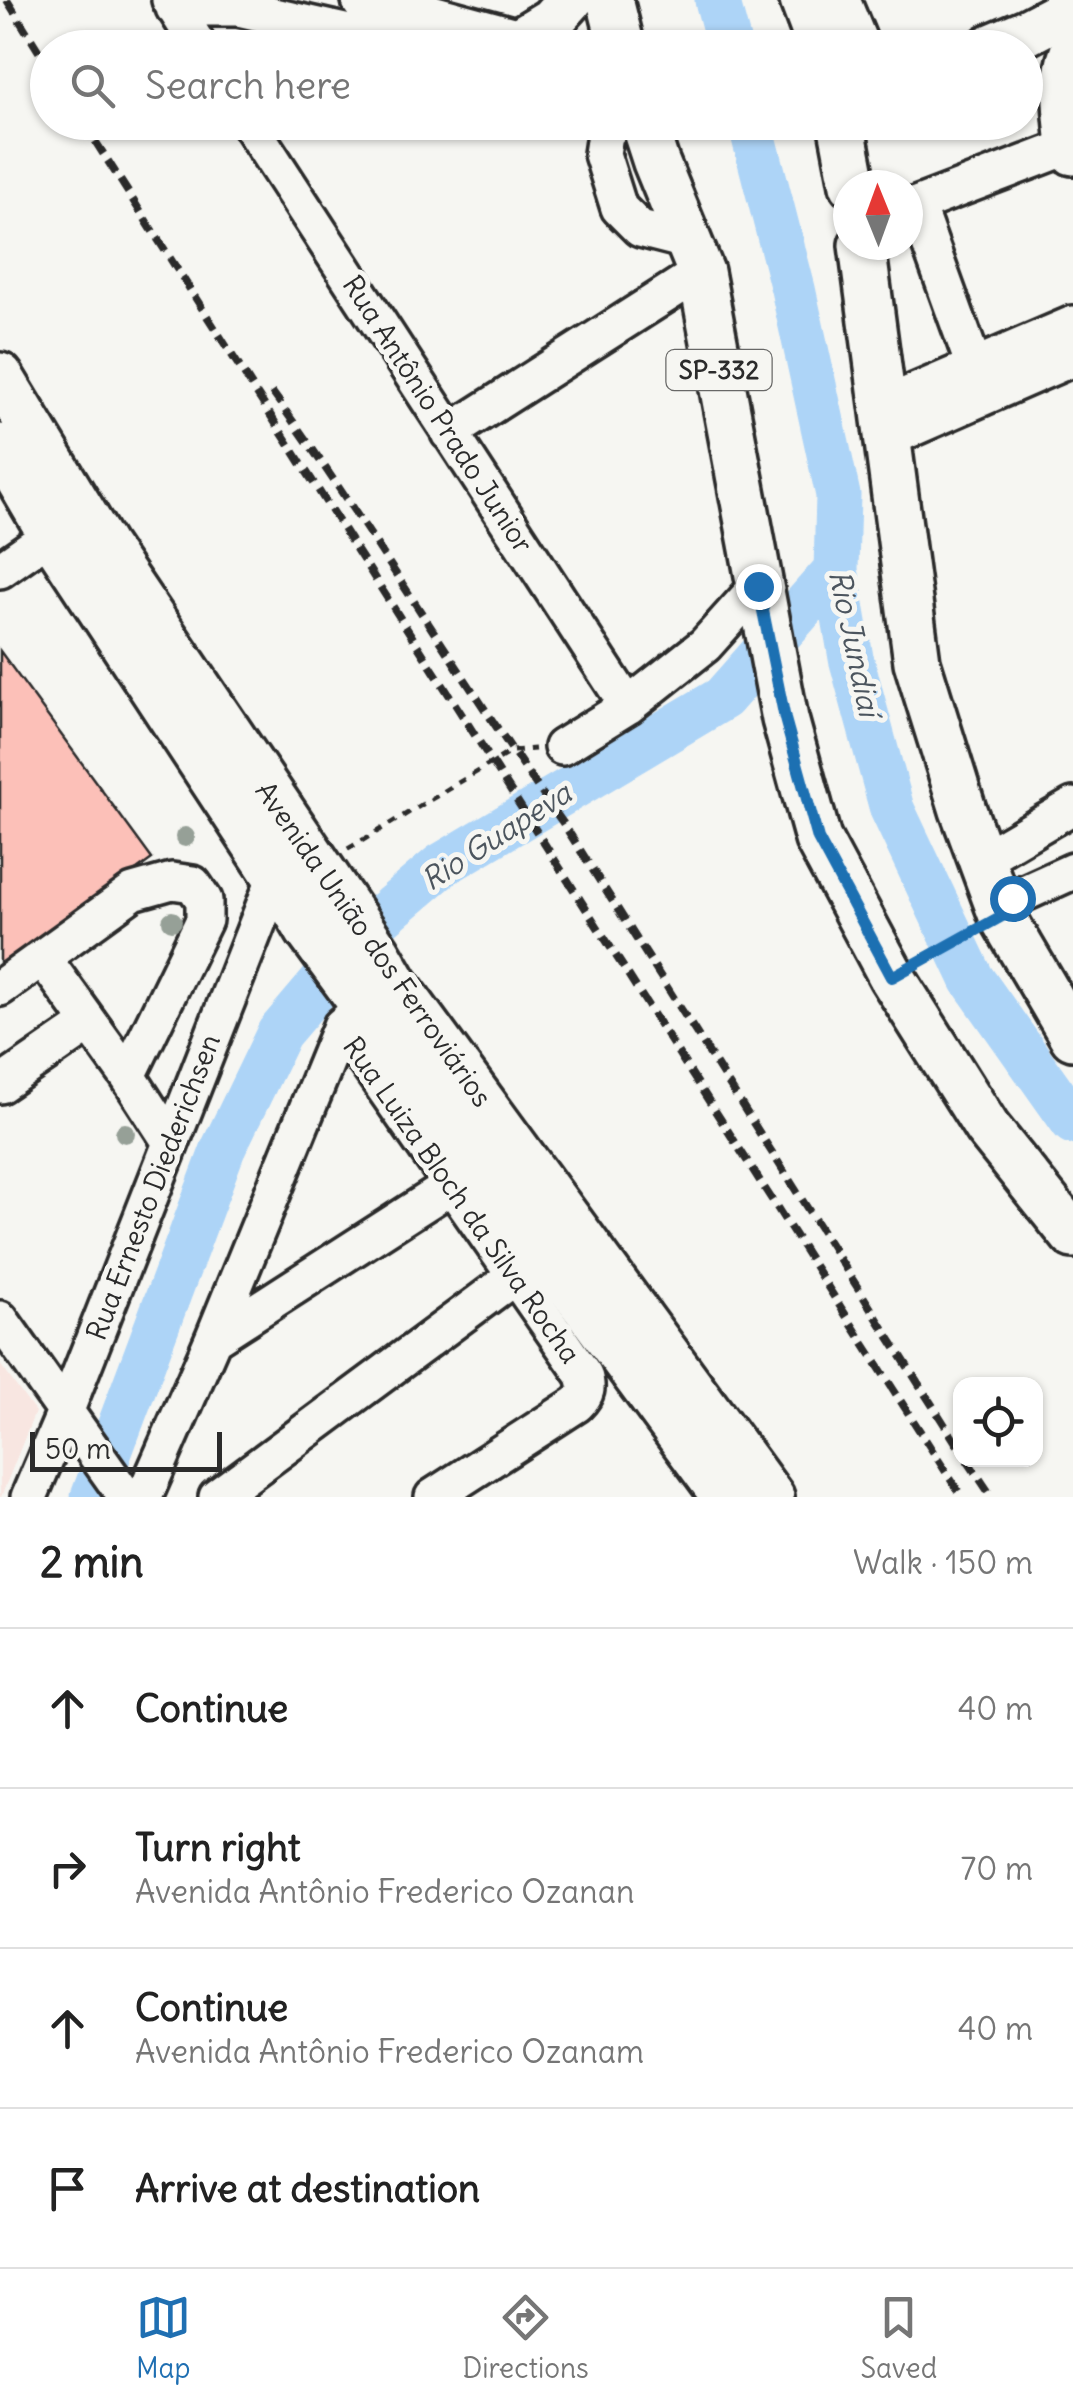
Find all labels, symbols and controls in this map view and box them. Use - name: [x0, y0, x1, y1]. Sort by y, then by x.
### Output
- search box: [30, 30, 1043, 140]
- icon: search: [65, 58, 120, 113]
- text: Search here: [145, 62, 351, 109]
- north arrow: [833, 170, 923, 260]
- street label: Rua Antônio Prado Junior: [335, 269, 541, 559]
- road number: SP-332: [666, 350, 772, 390]
- route end: [736, 564, 782, 610]
- water label: Rio Jundiaí: [821, 567, 890, 725]
- water label: Rio Guapeva: [414, 773, 580, 898]
- street label: Avenida União dos Ferroviários: [248, 774, 500, 1114]
- route start: [990, 876, 1036, 922]
- street label: Rua Ernesto Diederichsen: [78, 1029, 228, 1345]
- street label: Rua Luiza Bloch da Silva Rocha: [335, 1030, 589, 1370]
- map controls: [953, 1377, 1043, 1467]
- button: locate: [953, 1377, 1043, 1467]
- scale bar: [30, 1427, 222, 1472]
- text: 50 m: [45, 1431, 111, 1467]
- text: 2 min: [40, 1536, 144, 1588]
- text: Walk · 150 m: [853, 1542, 1033, 1583]
- icon: ahead: [40, 1681, 95, 1736]
- text: Continue: [135, 1685, 288, 1732]
- text: 40 m: [958, 1688, 1033, 1729]
- text: Turn right: [135, 1824, 301, 1871]
- icon: right: [40, 1841, 95, 1896]
- text: 70 m: [961, 1848, 1033, 1889]
- text: Avenida Antônio Frederico Ozanan: [135, 1871, 635, 1912]
- text: Continue: [135, 1984, 288, 2031]
- icon: ahead: [40, 2001, 95, 2056]
- text: 40 m: [958, 2008, 1033, 2049]
- text: Avenida Antônio Frederico Ozanam: [135, 2031, 644, 2072]
- icon: arrive: [40, 2161, 95, 2216]
- text: Arrive at destination: [135, 2165, 480, 2212]
- tab: Map: [136, 2290, 191, 2386]
- tab: Directions: [462, 2290, 589, 2386]
- tab: Saved: [860, 2290, 937, 2386]

